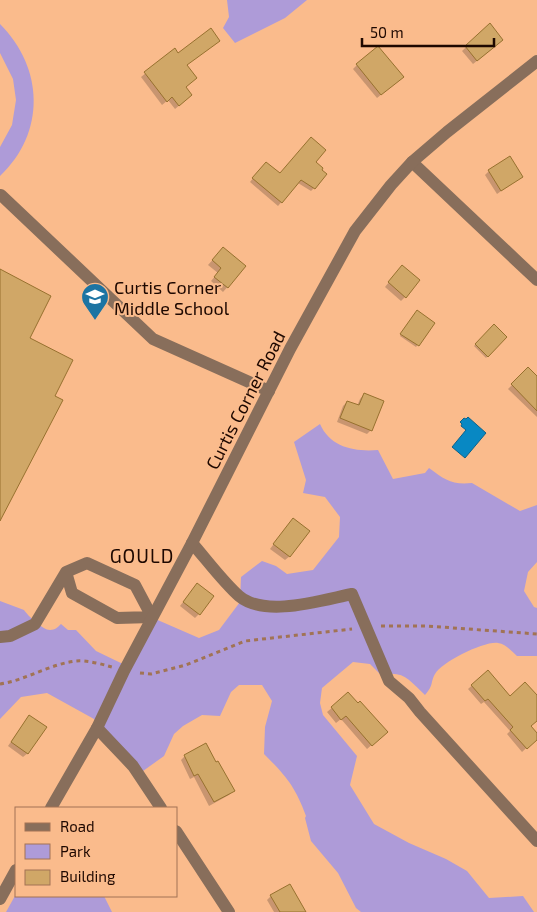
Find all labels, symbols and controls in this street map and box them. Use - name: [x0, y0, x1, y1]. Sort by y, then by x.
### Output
- scale bar: [362, 15, 494, 47]
- text: 50 m: [370, 23, 404, 41]
- place label: Curtis Corner Middle School: [114, 276, 230, 319]
- school or university icon: Curtis Corner Middle School: [80, 282, 110, 321]
- street label: Curtis Corner Road: [201, 327, 289, 473]
- district label: GOULD: [110, 544, 174, 567]
- legend: [15, 807, 178, 897]
- text: Road: [60, 817, 95, 835]
- text: Park: [60, 842, 91, 860]
- text: Building: [60, 867, 116, 885]

